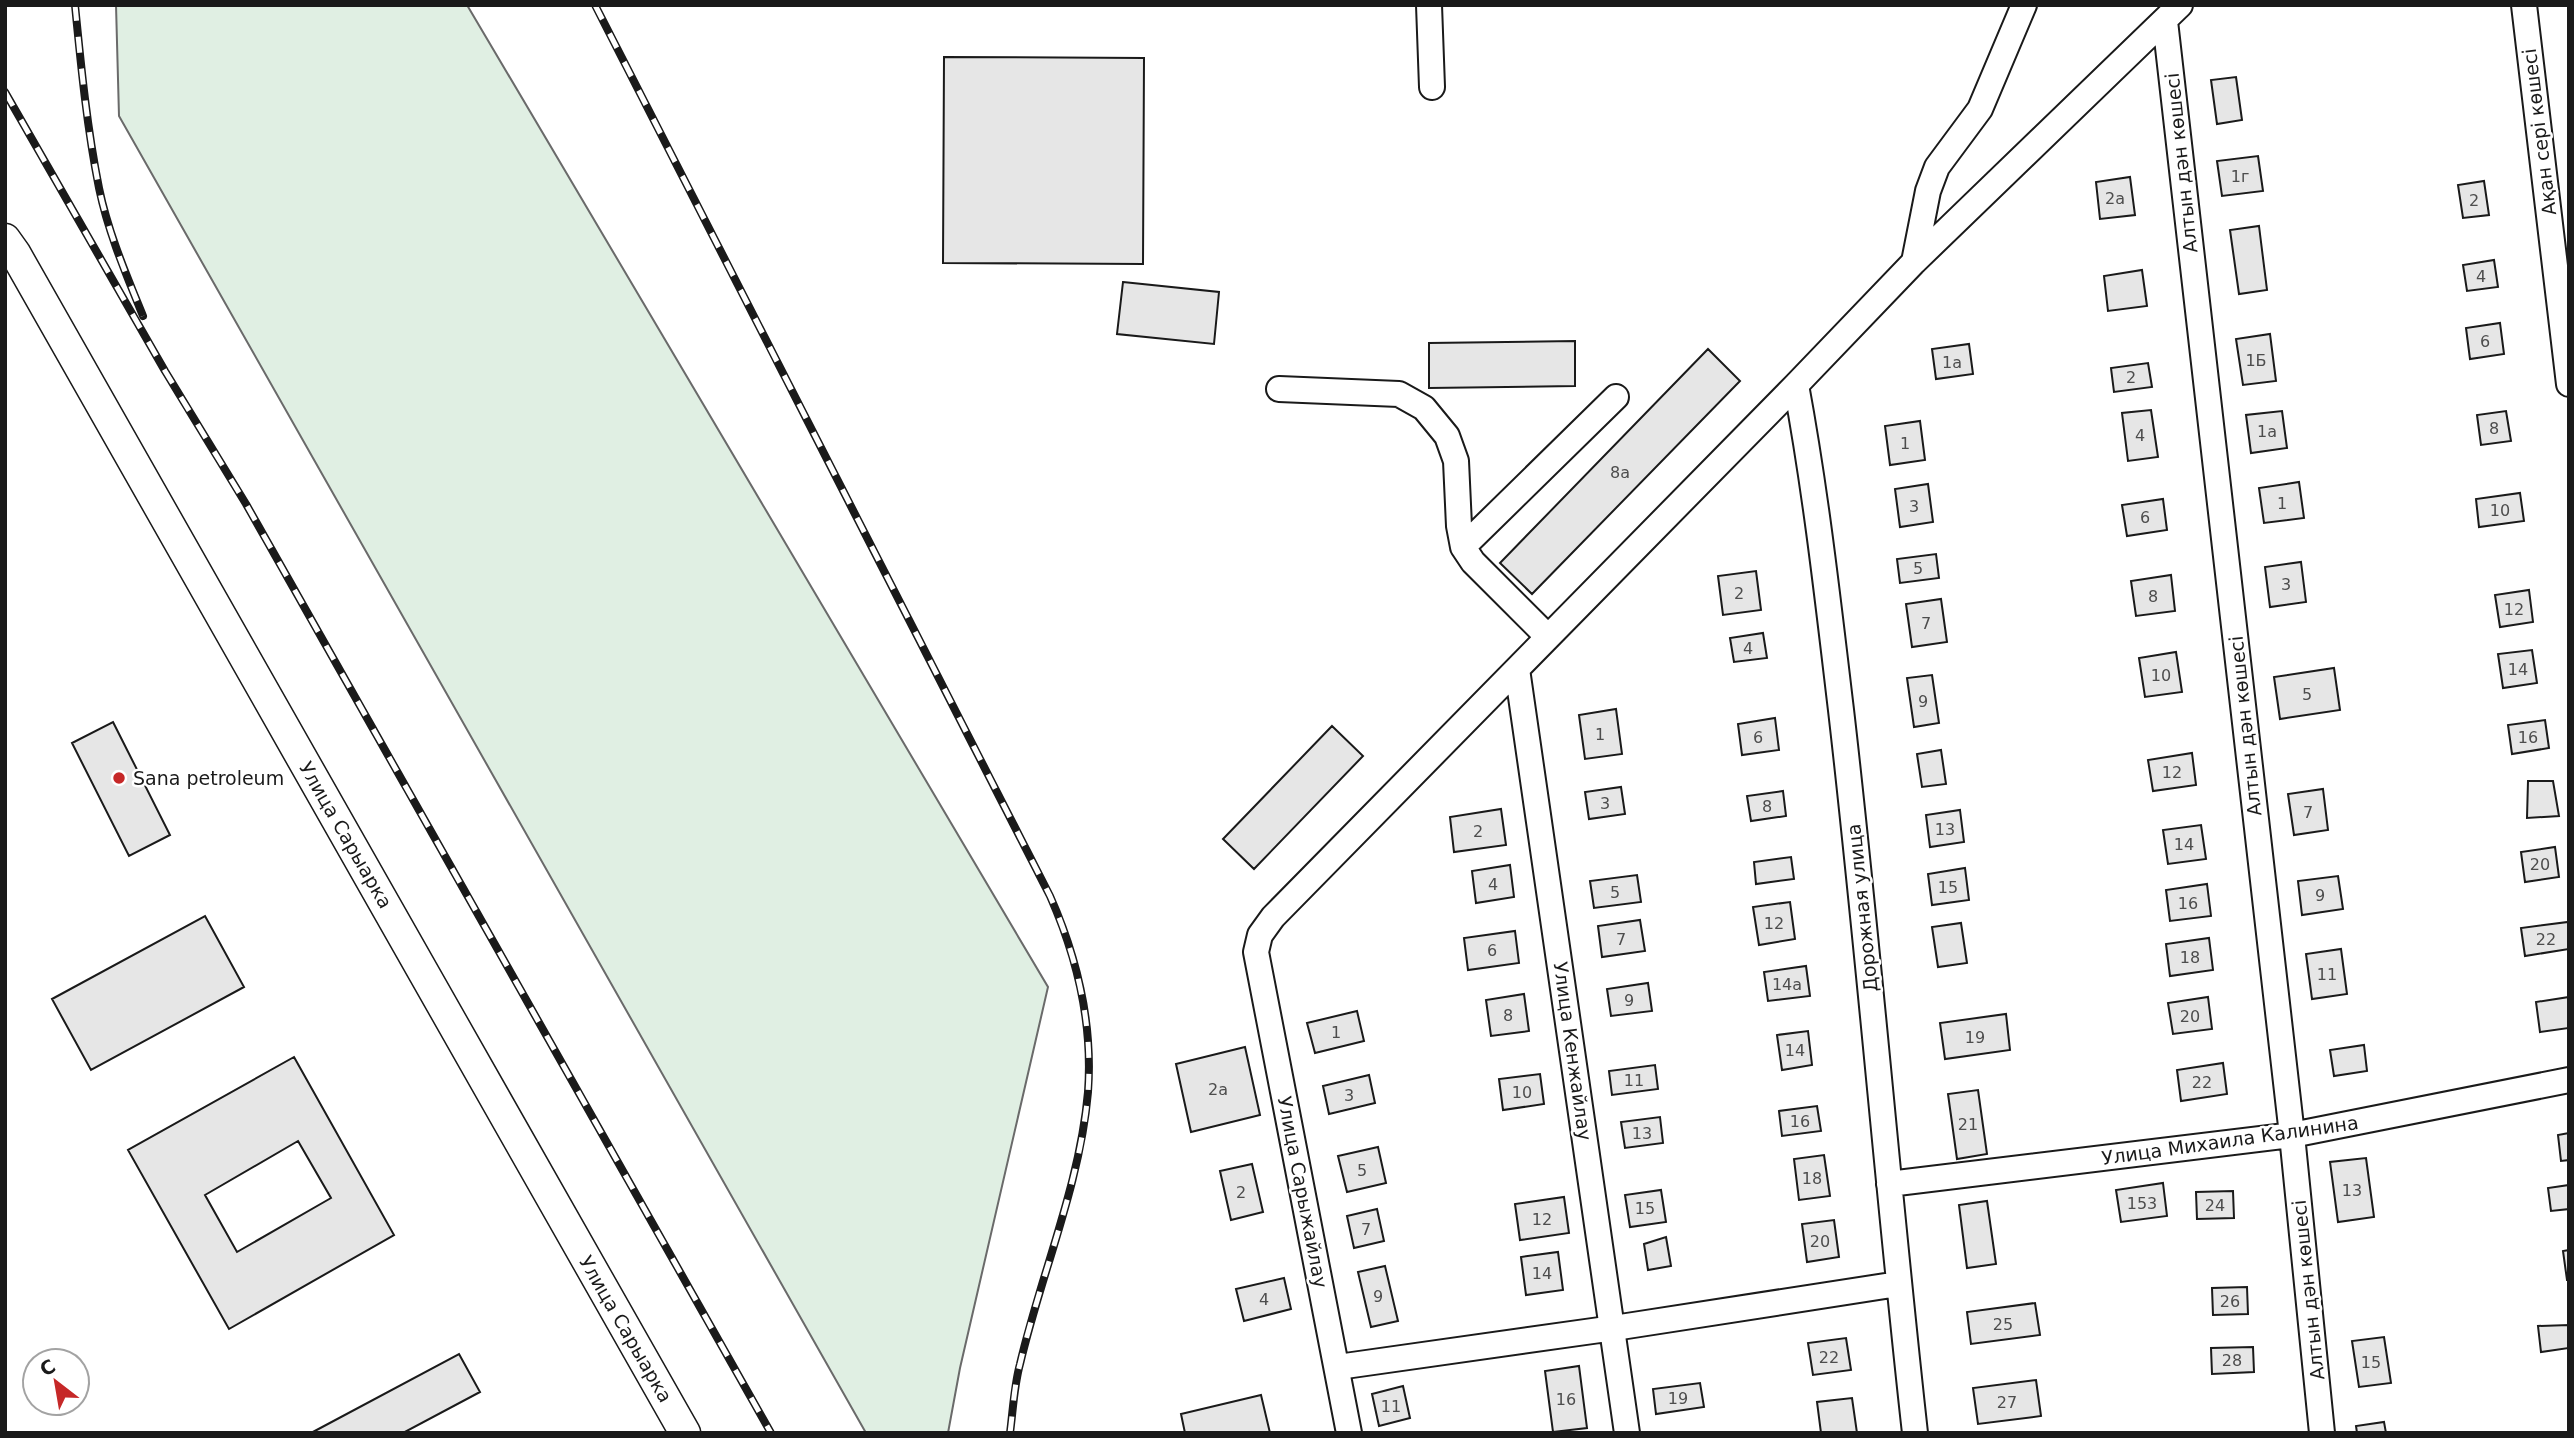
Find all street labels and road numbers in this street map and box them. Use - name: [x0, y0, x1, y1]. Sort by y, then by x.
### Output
- street label: Ақан сері көшесі: [2518, 47, 2560, 217]
- street label: Алтын дән көшесі: [2161, 72, 2201, 254]
- street label: Алтын дән көшесі: [2225, 635, 2265, 817]
- street label: Улица Сарыарка: [295, 758, 397, 912]
- street label: Дорожная улица: [1842, 823, 1882, 993]
- street label: Улица Кенжайлау: [1550, 960, 1596, 1142]
- street label: Улица Сарыжайлау: [1274, 1094, 1332, 1290]
- street label: Улица Михаила Калинина: [2100, 1111, 2360, 1169]
- street label: Алтын дән көшесі: [2288, 1199, 2328, 1381]
- street label: Улица Сарыарка: [575, 1252, 677, 1406]

